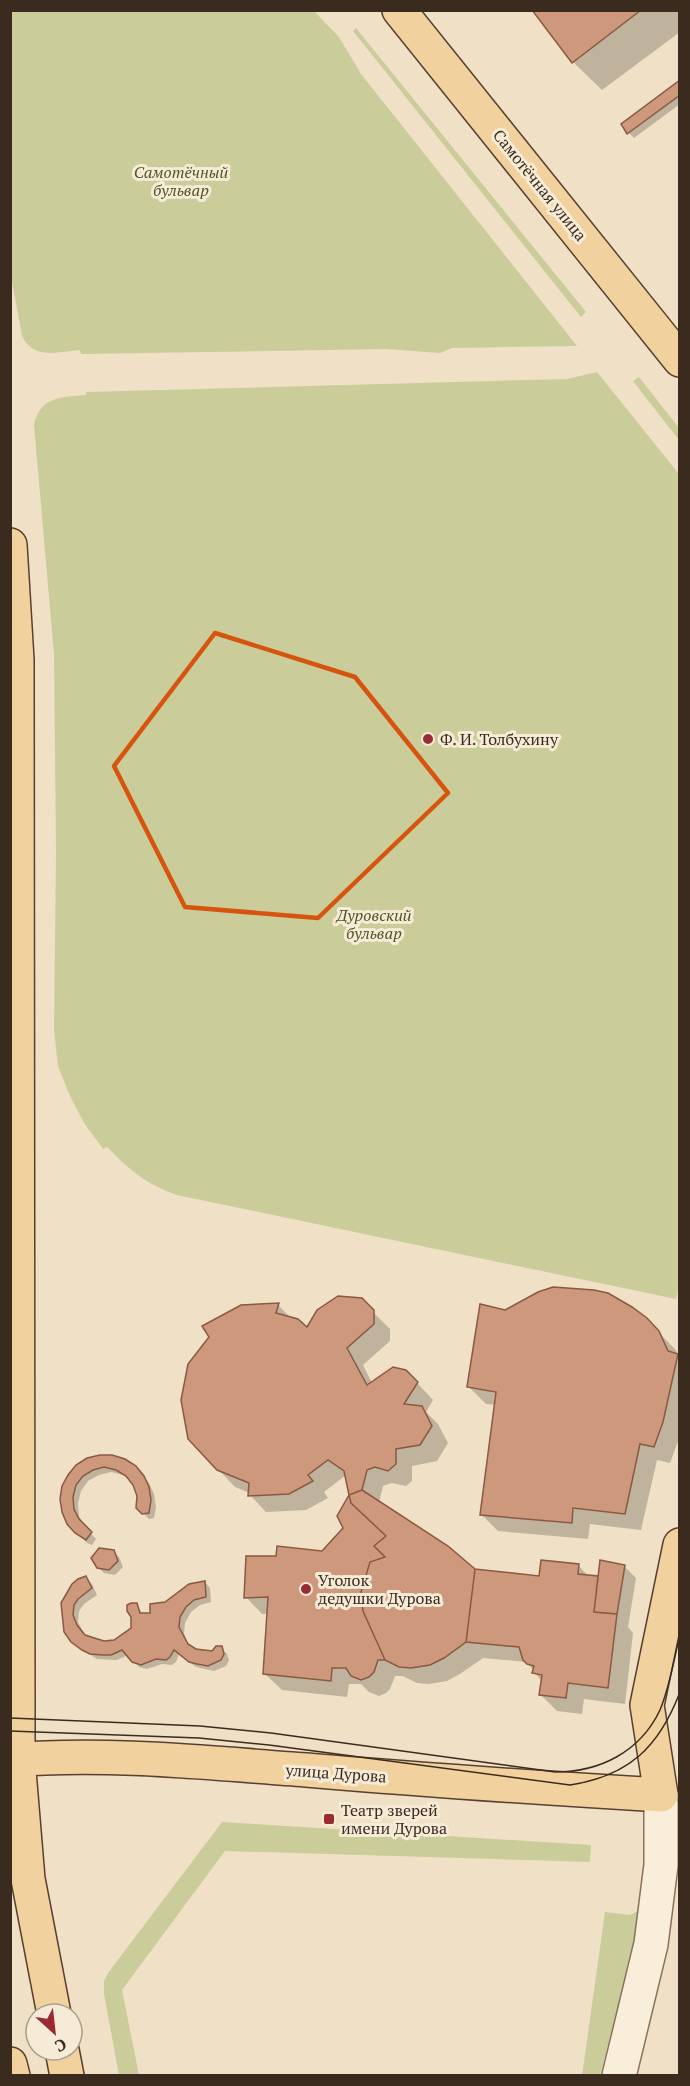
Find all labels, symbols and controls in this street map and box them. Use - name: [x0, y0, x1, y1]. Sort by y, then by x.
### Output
- street label: Самотёчная улица: [488, 125, 592, 245]
- park label: Самотёчный бульвар: [134, 161, 229, 201]
- place label: Ф. И. Толбухину: [440, 728, 559, 750]
- marker: Ф. И. Толбухину: [421, 732, 435, 746]
- park label: Дуровский бульвар: [335, 904, 412, 944]
- place label: Уголок дедушки Дурова: [318, 1569, 441, 1609]
- marker: Уголок дедушки Дурова: [299, 1582, 313, 1596]
- street label: улица Дурова: [284, 1758, 387, 1787]
- place label: Театр зверей имени Дурова: [341, 1799, 447, 1839]
- marker: Театр зверей имени Дурова: [322, 1812, 336, 1826]
- north arrow: [24, 2002, 84, 2062]
- text: С: [51, 2033, 70, 2058]

